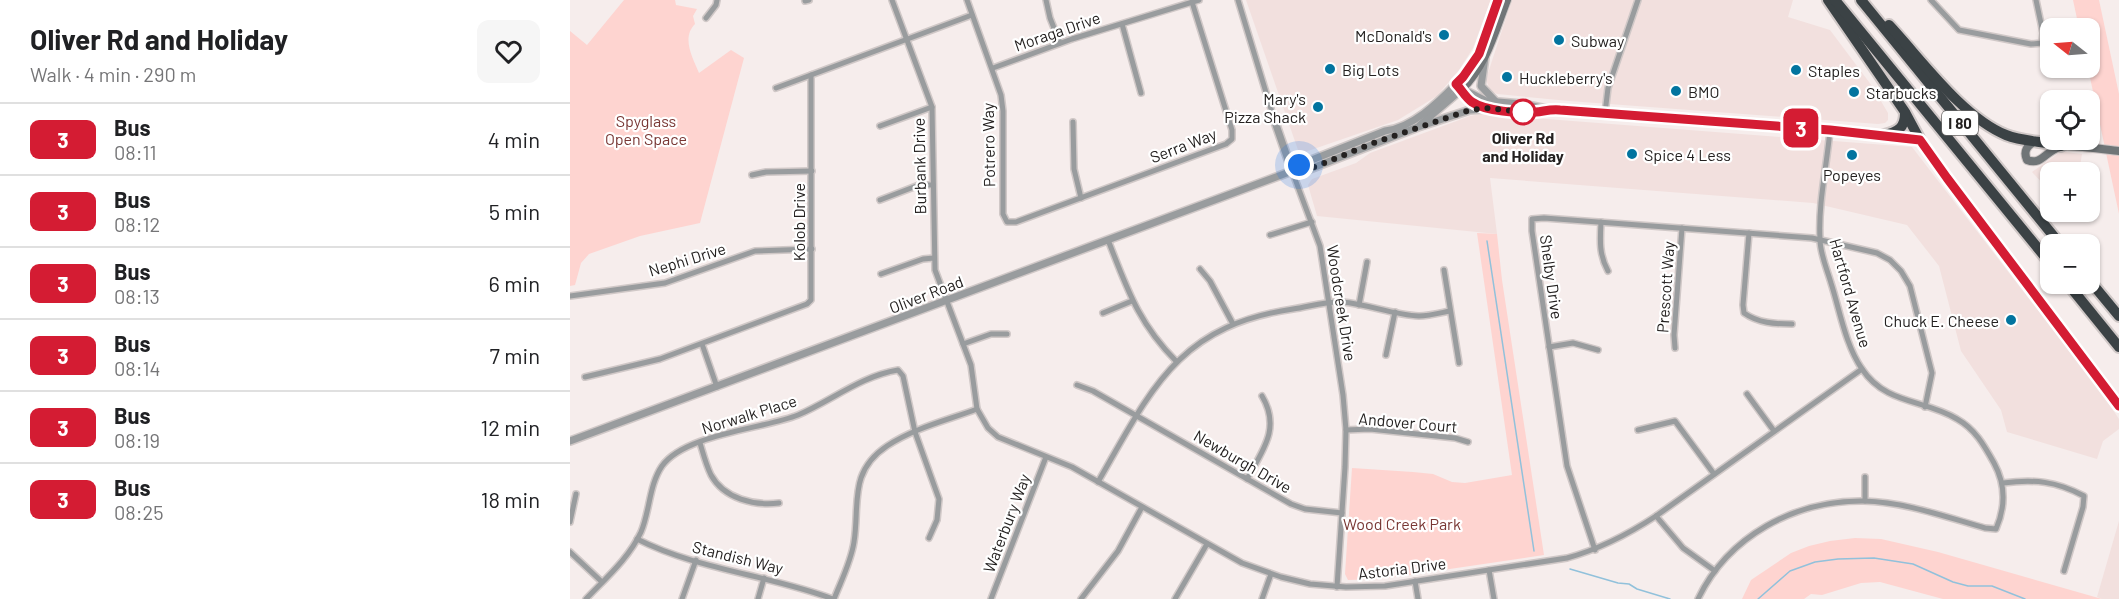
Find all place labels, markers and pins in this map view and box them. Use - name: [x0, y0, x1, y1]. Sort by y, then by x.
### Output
- place label: McDonald's: [1355, 26, 1432, 45]
- marker: McDonald's: [1437, 28, 1451, 42]
- place label: Subway: [1571, 31, 1625, 50]
- marker: Subway: [1552, 33, 1566, 47]
- place label: Big Lots: [1342, 60, 1399, 79]
- place label: Staples: [1808, 61, 1860, 80]
- marker: Big Lots: [1323, 62, 1337, 76]
- marker: Staples: [1789, 63, 1803, 77]
- place label: Huckleberry's: [1519, 68, 1613, 87]
- marker: Huckleberry's: [1500, 70, 1514, 84]
- place label: BMO: [1688, 82, 1719, 101]
- place label: Starbucks: [1866, 83, 1936, 102]
- marker: BMO: [1669, 84, 1683, 98]
- marker: Starbucks: [1847, 85, 1861, 99]
- place label: Mary's Pizza Shack: [1224, 89, 1306, 126]
- marker: Oliver Rd and Holiday: [1510, 99, 1536, 125]
- marker: Mary's Pizza Shack: [1311, 100, 1325, 114]
- place label: Oliver Rd and Holiday: [1482, 128, 1564, 165]
- place label: Spice 4 Less: [1644, 145, 1731, 164]
- marker: Spice 4 Less: [1625, 147, 1639, 161]
- marker: Popeyes: [1845, 148, 1859, 162]
- place label: Popeyes: [1823, 165, 1881, 184]
- place label: Chuck E. Cheese: [1884, 311, 1999, 330]
- marker: Chuck E. Cheese: [2004, 313, 2018, 327]

